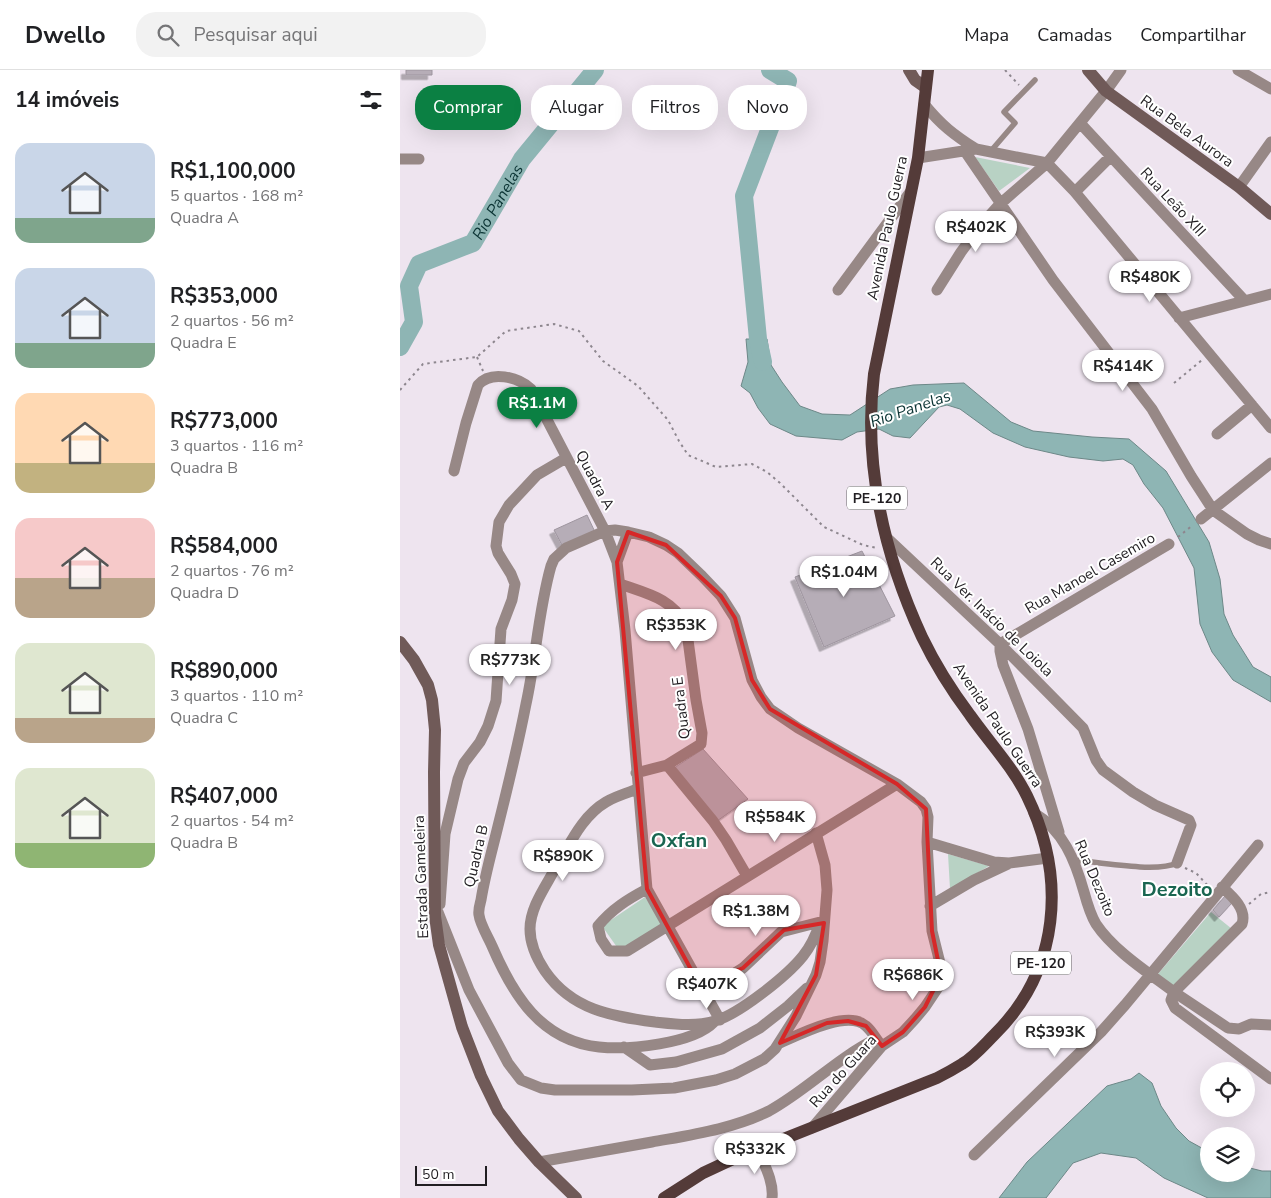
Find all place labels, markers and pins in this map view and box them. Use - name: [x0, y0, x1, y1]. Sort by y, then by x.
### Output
- pin: R$402K: [935, 210, 1017, 253]
- pin: R$480K: [1109, 260, 1191, 303]
- pin: R$414K: [1082, 350, 1164, 392]
- pin: R$1.1M: [496, 386, 578, 429]
- pin: R$1.04M: [798, 556, 890, 598]
- pin: R$353K: [635, 608, 717, 651]
- pin: R$773K: [469, 644, 551, 686]
- pin: R$584K: [734, 800, 816, 843]
- pin: R$890K: [522, 840, 604, 882]
- pin: R$1.38M: [710, 894, 802, 937]
- pin: R$686K: [872, 958, 954, 1001]
- pin: R$407K: [666, 968, 748, 1010]
- pin: R$393K: [1014, 1016, 1096, 1058]
- pin: R$332K: [714, 1132, 796, 1175]

